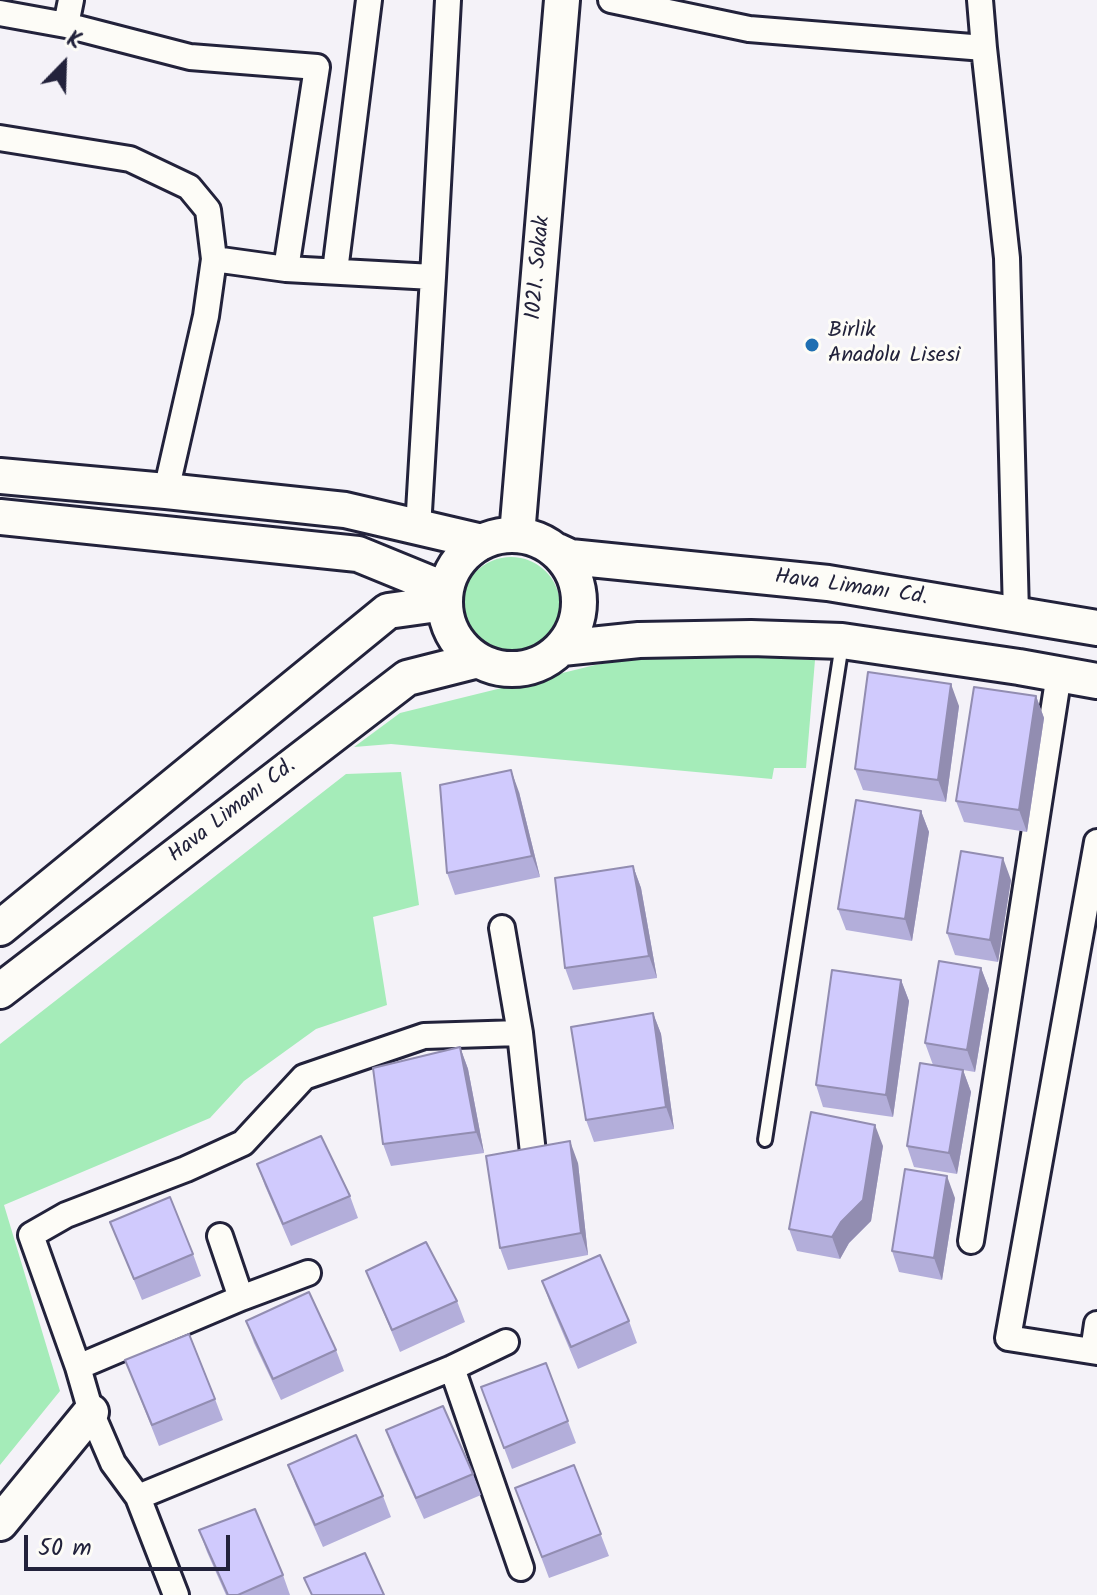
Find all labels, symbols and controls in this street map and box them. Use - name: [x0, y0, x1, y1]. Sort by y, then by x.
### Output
- text: K: [61, 23, 87, 60]
- north arrow: [24, 24, 104, 104]
- street label: 1021. Sokak: [522, 215, 558, 321]
- place label: Birlik Anadolu Lisesi: [828, 319, 960, 370]
- marker: Birlik Anadolu Lisesi: [803, 336, 821, 354]
- street label: Hava Limanı Cd.: [773, 565, 929, 613]
- street label: Hava Limanı Cd.: [164, 754, 302, 870]
- scale bar: [28, 1519, 234, 1569]
- text: 50 m: [38, 1529, 92, 1568]

